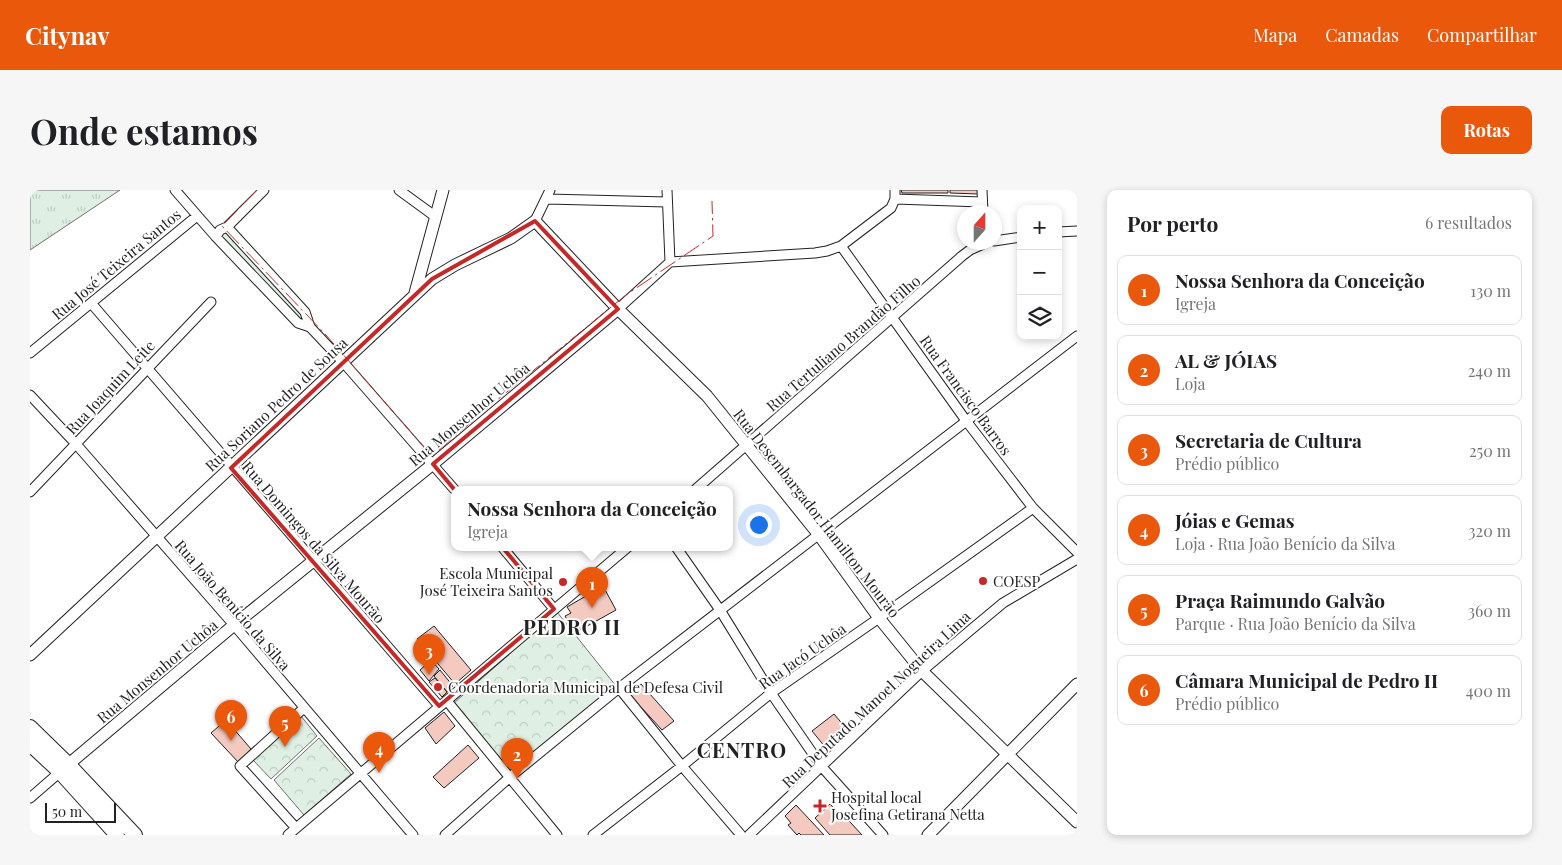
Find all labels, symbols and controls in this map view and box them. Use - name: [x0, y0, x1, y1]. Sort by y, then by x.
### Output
- text: Citynav: [25, 19, 110, 51]
- text: Mapa: [1253, 23, 1297, 47]
- text: Camadas: [1325, 23, 1399, 47]
- text: Compartilhar: [1427, 23, 1537, 47]
- button: Rotas: [1441, 106, 1532, 154]
- text: Onde estamos: [30, 107, 258, 154]
- street label: Rua José Teixeira Santos: [47, 204, 185, 324]
- north arrow: [957, 205, 1002, 250]
- map controls: [1017, 205, 1062, 340]
- button: +: [1017, 205, 1062, 250]
- text: Por perto: [1127, 209, 1218, 237]
- text: 6 resultados: [1425, 212, 1512, 233]
- button: −: [1017, 250, 1062, 295]
- text: Nossa Senhora da Conceição: [1175, 267, 1425, 293]
- street label: Rua Tertuliano Brandão Filho: [762, 271, 924, 415]
- text: 1: [1141, 280, 1147, 301]
- text: 130 m: [1470, 280, 1511, 301]
- text: Igreja: [1175, 293, 1216, 314]
- button: layers: [1017, 295, 1062, 340]
- street label: Rua Francisco Barros: [916, 331, 1016, 459]
- street label: Rua Soriano Pedro de Sousa: [201, 332, 352, 475]
- street label: Rua Joaquim Leite: [61, 336, 159, 438]
- text: AL & JÓIAS: [1175, 347, 1277, 373]
- street label: Rua Monsenhor Uchôa: [405, 357, 534, 470]
- text: 2: [1140, 360, 1148, 381]
- text: 240 m: [1468, 360, 1511, 381]
- text: Loja: [1175, 373, 1205, 394]
- street label: Rua Desembargador Hamilton Mourão: [729, 405, 905, 621]
- text: Secretaria de Cultura: [1175, 427, 1362, 453]
- text: 3: [1140, 440, 1148, 461]
- text: 250 m: [1469, 440, 1511, 461]
- text: Prédio público: [1175, 453, 1279, 474]
- street label: Rua Domingos da Silva Mourão: [238, 457, 390, 627]
- popup: [451, 486, 733, 551]
- text: Nossa Senhora da Conceição: [467, 495, 717, 521]
- text: Jóias e Gemas: [1175, 507, 1295, 533]
- your location: [746, 512, 772, 538]
- text: 4: [1140, 520, 1148, 541]
- text: 320 m: [1468, 520, 1511, 541]
- text: Igreja: [467, 521, 508, 542]
- text: Loja · Rua João Benício da Silva: [1175, 533, 1395, 554]
- street label: Rua João Benício da Silva: [171, 535, 296, 675]
- place label: Escola Municipal José Teixeira Santos: [419, 563, 553, 600]
- pin: 1: [576, 567, 608, 608]
- place label: COESP: [993, 571, 1041, 591]
- marker: COESP: [977, 575, 989, 587]
- marker: Escola Municipal José Teixeira Santos: [557, 576, 569, 588]
- text: Praça Raimundo Galvão: [1175, 587, 1385, 613]
- text: 5: [1140, 600, 1148, 621]
- text: 360 m: [1468, 600, 1511, 621]
- street label: Rua Deputado Manoel Nogueira Lima: [777, 606, 975, 792]
- district label: PEDRO II: [523, 613, 621, 640]
- text: Parque · Rua João Benício da Silva: [1175, 613, 1416, 634]
- street label: Rua Monsenhor Uchôa: [93, 614, 222, 727]
- street label: Rua Jacó Uchôa: [754, 618, 850, 694]
- pin: 3: [413, 634, 445, 675]
- text: Câmara Municipal de Pedro II: [1175, 667, 1438, 693]
- place label: Coordenadoria Municipal de Defesa Civil: [448, 677, 723, 697]
- text: 6: [1140, 680, 1148, 701]
- text: 400 m: [1466, 680, 1511, 701]
- marker: Coordenadoria Municipal de Defesa Civil: [432, 681, 444, 693]
- text: Prédio público: [1175, 693, 1279, 714]
- pin: 6: [215, 700, 247, 741]
- pin: 5: [269, 706, 301, 747]
- pin: 4: [363, 732, 395, 773]
- district label: CENTRO: [697, 736, 787, 763]
- pin: 2: [501, 738, 533, 779]
- place label: Hospital local Josefina Getirana Netta: [830, 787, 985, 824]
- marker: Hospital local Josefina Getirana Netta: [813, 799, 827, 813]
- scale bar: [45, 800, 116, 823]
- text: 50 m: [52, 802, 82, 821]

